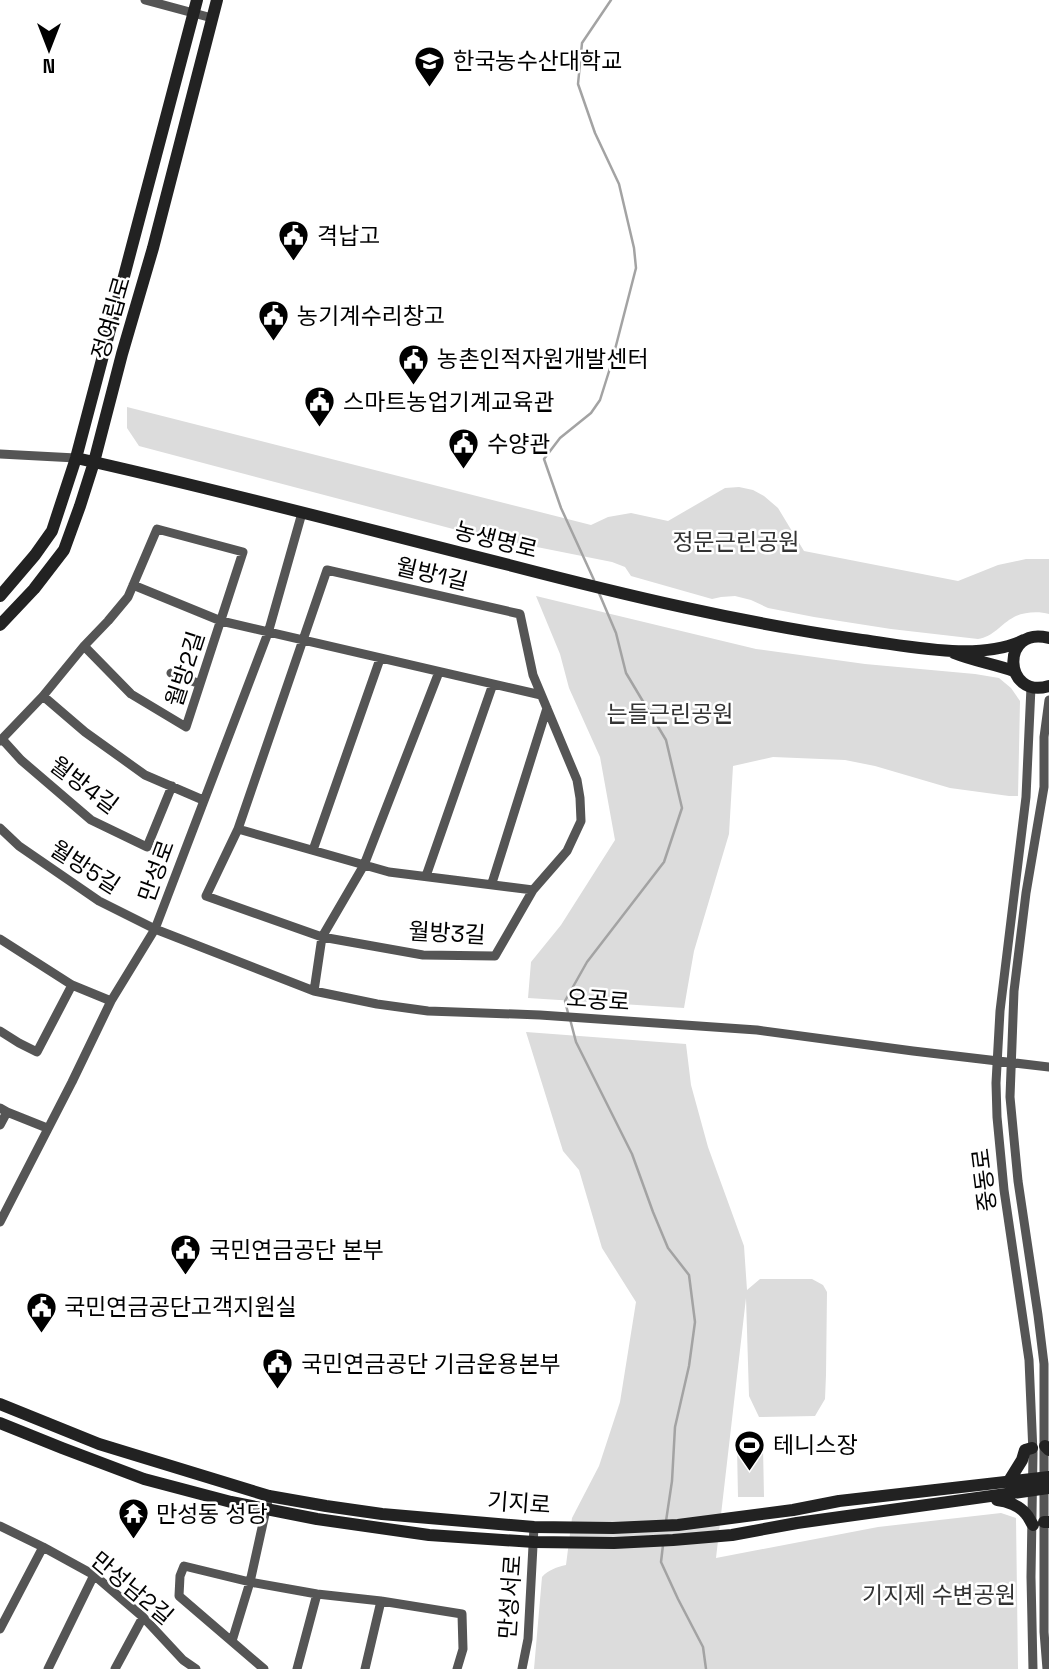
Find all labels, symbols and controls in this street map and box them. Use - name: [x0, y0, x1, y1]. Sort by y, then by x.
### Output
- north arrow: [14, 14, 84, 84]
- school or university icon: 한국농수산대학교: [413, 44, 447, 88]
- place label: 한국농수산대학교: [453, 46, 622, 76]
- text: N: [43, 53, 55, 78]
- public building icon: 격납고: [277, 219, 311, 263]
- place label: 격납고: [317, 221, 380, 251]
- street label: 정여립로: [85, 273, 137, 363]
- public building icon: 농기계수리창고: [257, 299, 291, 343]
- place label: 농기계수리창고: [297, 301, 445, 331]
- public building icon: 농촌인적자원개발센터: [397, 342, 431, 386]
- place label: 농촌인적자원개발센터: [437, 344, 649, 374]
- public building icon: 스마트농업기계교육관: [303, 385, 337, 429]
- place label: 스마트농업기계교육관: [343, 387, 555, 417]
- public building icon: 수양관: [447, 427, 481, 471]
- place label: 수양관: [487, 429, 550, 459]
- street label: 농생명로: [451, 515, 541, 565]
- park label: 정문근린공원: [673, 527, 799, 557]
- street label: 월방1길: [393, 551, 471, 597]
- street label: 월방2길: [159, 628, 211, 710]
- park label: 는들근린공원: [607, 699, 733, 729]
- street label: 월방4길: [44, 750, 124, 820]
- street label: 월방5길: [44, 833, 126, 901]
- street label: 만성로: [131, 836, 181, 906]
- street label: 월방3길: [408, 916, 486, 950]
- street label: 오공로: [565, 983, 631, 1017]
- street label: 중동로: [965, 1147, 1003, 1213]
- public building icon: 국민연금공단 본부: [169, 1233, 203, 1277]
- place label: 국민연금공단 본부: [209, 1235, 384, 1265]
- public building icon: 국민연금공단고객지원실: [24, 1290, 58, 1334]
- place label: 국민연금공단고객지원실: [64, 1292, 297, 1322]
- public building icon: 국민연금공단 기금운용본부: [261, 1347, 295, 1391]
- place label: 국민연금공단 기금운용본부: [301, 1349, 561, 1379]
- sports icon: 테니스장: [733, 1428, 767, 1472]
- place label: 테니스장: [773, 1430, 858, 1460]
- street label: 기지로: [486, 1486, 552, 1520]
- temple icon: 만성동 성당: [116, 1497, 150, 1541]
- place label: 만성동 성당: [156, 1499, 268, 1529]
- street label: 만성남2길: [85, 1545, 179, 1631]
- street label: 만성서로: [492, 1554, 528, 1640]
- park label: 기지제 수변공원: [862, 1580, 1016, 1610]

